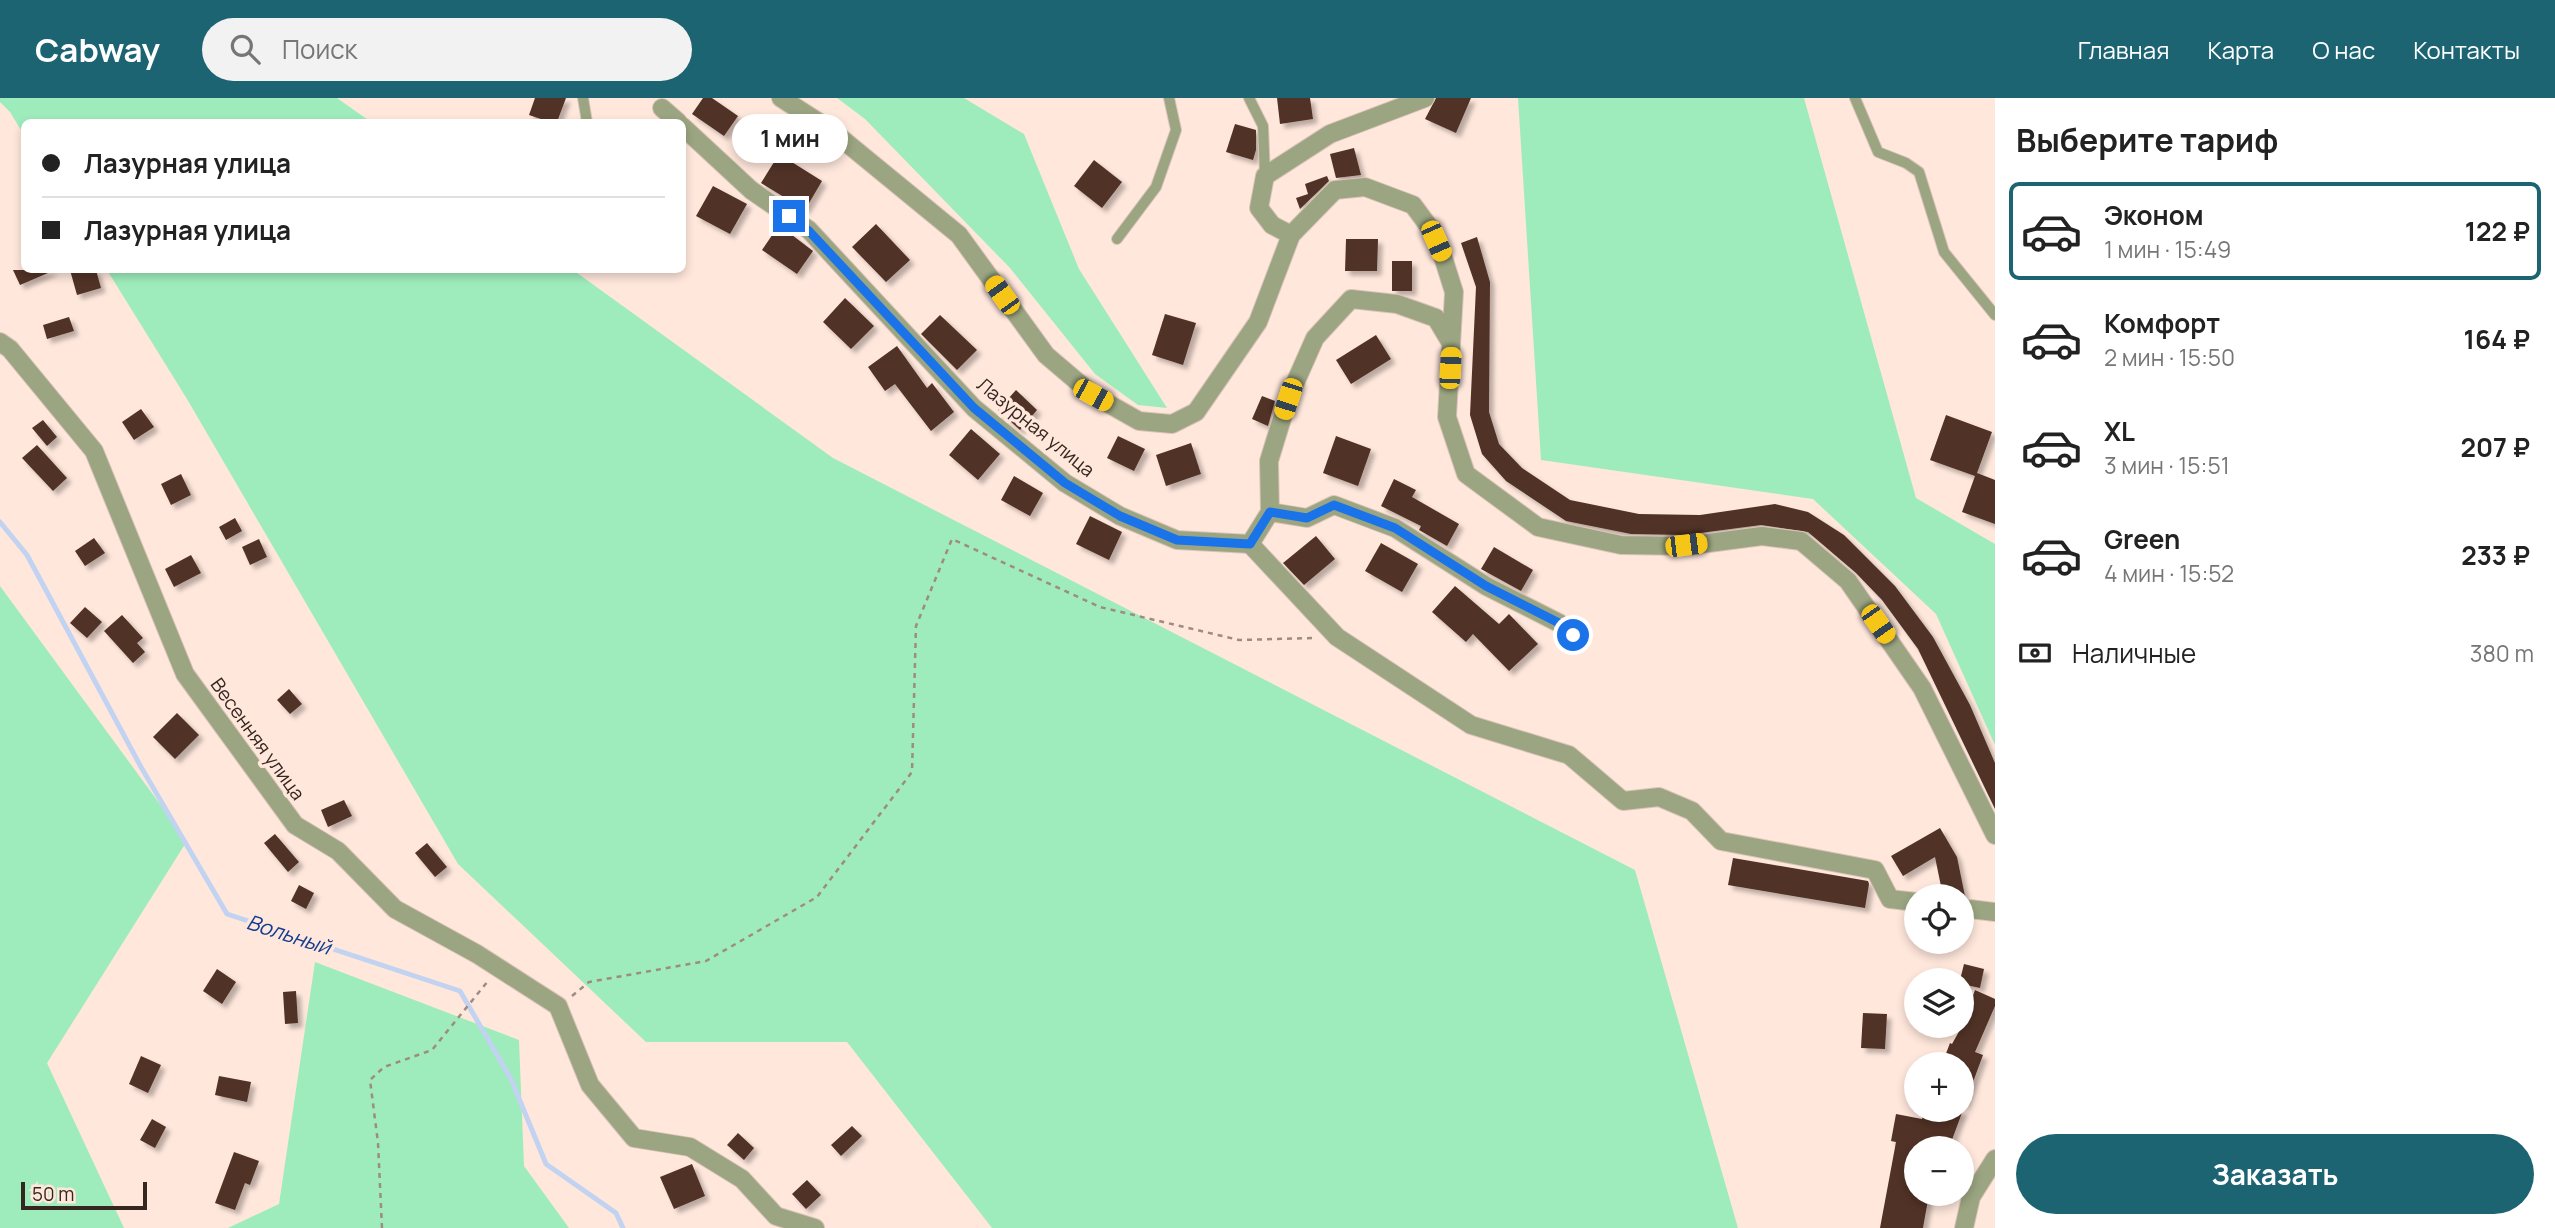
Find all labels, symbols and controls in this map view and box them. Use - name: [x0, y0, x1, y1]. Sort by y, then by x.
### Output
- search box: [202, 18, 692, 81]
- text: Cabway: [35, 27, 160, 72]
- icon: search: [226, 30, 264, 68]
- text: Поиск: [282, 31, 357, 67]
- text: Главная: [2078, 33, 2169, 66]
- text: Карта: [2207, 33, 2274, 66]
- text: О нас: [2312, 33, 2375, 66]
- text: Контакты: [2413, 33, 2520, 66]
- callout: 1 мин: [731, 115, 847, 164]
- text: Выберите тариф: [2016, 118, 2278, 162]
- text: 1 мин: [760, 122, 820, 154]
- text: Лазурная улица: [84, 145, 291, 181]
- text: Эконом: [2104, 197, 2204, 233]
- route end: [773, 200, 805, 232]
- icon: car: [2020, 200, 2083, 263]
- text: Лазурная улица: [84, 212, 291, 248]
- text: 122 ₽: [2465, 213, 2530, 249]
- car: [1418, 218, 1455, 264]
- text: 1 мин · 15:49: [2104, 233, 2231, 265]
- car: [982, 272, 1023, 318]
- text: Комфорт: [2104, 305, 2220, 341]
- icon: car: [2020, 308, 2083, 371]
- text: 164 ₽: [2464, 321, 2530, 357]
- text: 2 мин · 15:50: [2104, 341, 2235, 373]
- car: [1439, 346, 1462, 390]
- street label: Лазурная улица: [972, 371, 1100, 483]
- car: [1070, 376, 1117, 414]
- car: [1272, 376, 1305, 422]
- text: XL: [2104, 413, 2135, 449]
- icon: car: [2020, 416, 2083, 479]
- text: 207 ₽: [2461, 429, 2530, 465]
- text: 3 мин · 15:51: [2104, 449, 2230, 481]
- text: Green: [2104, 521, 2180, 557]
- icon: car: [2020, 524, 2083, 587]
- car: [1664, 532, 1709, 558]
- text: 233 ₽: [2461, 537, 2530, 573]
- text: 4 мин · 15:52: [2104, 557, 2234, 589]
- car: [1858, 601, 1899, 647]
- route start: [1557, 619, 1589, 651]
- icon: cash: [2016, 634, 2054, 672]
- text: Наличные: [2072, 635, 2196, 671]
- text: 380 m: [2470, 637, 2534, 669]
- street label: Весенняя улица: [205, 673, 311, 805]
- map controls: [1904, 884, 1974, 1206]
- button: locate: [1904, 884, 1974, 954]
- water label: Вольный: [243, 907, 337, 961]
- button: layers: [1904, 968, 1974, 1038]
- button: +: [1904, 1052, 1974, 1122]
- button: Заказать: [2016, 1134, 2534, 1214]
- button: −: [1904, 1136, 1974, 1206]
- scale bar: [21, 1179, 147, 1211]
- text: 50 m: [32, 1181, 74, 1207]

